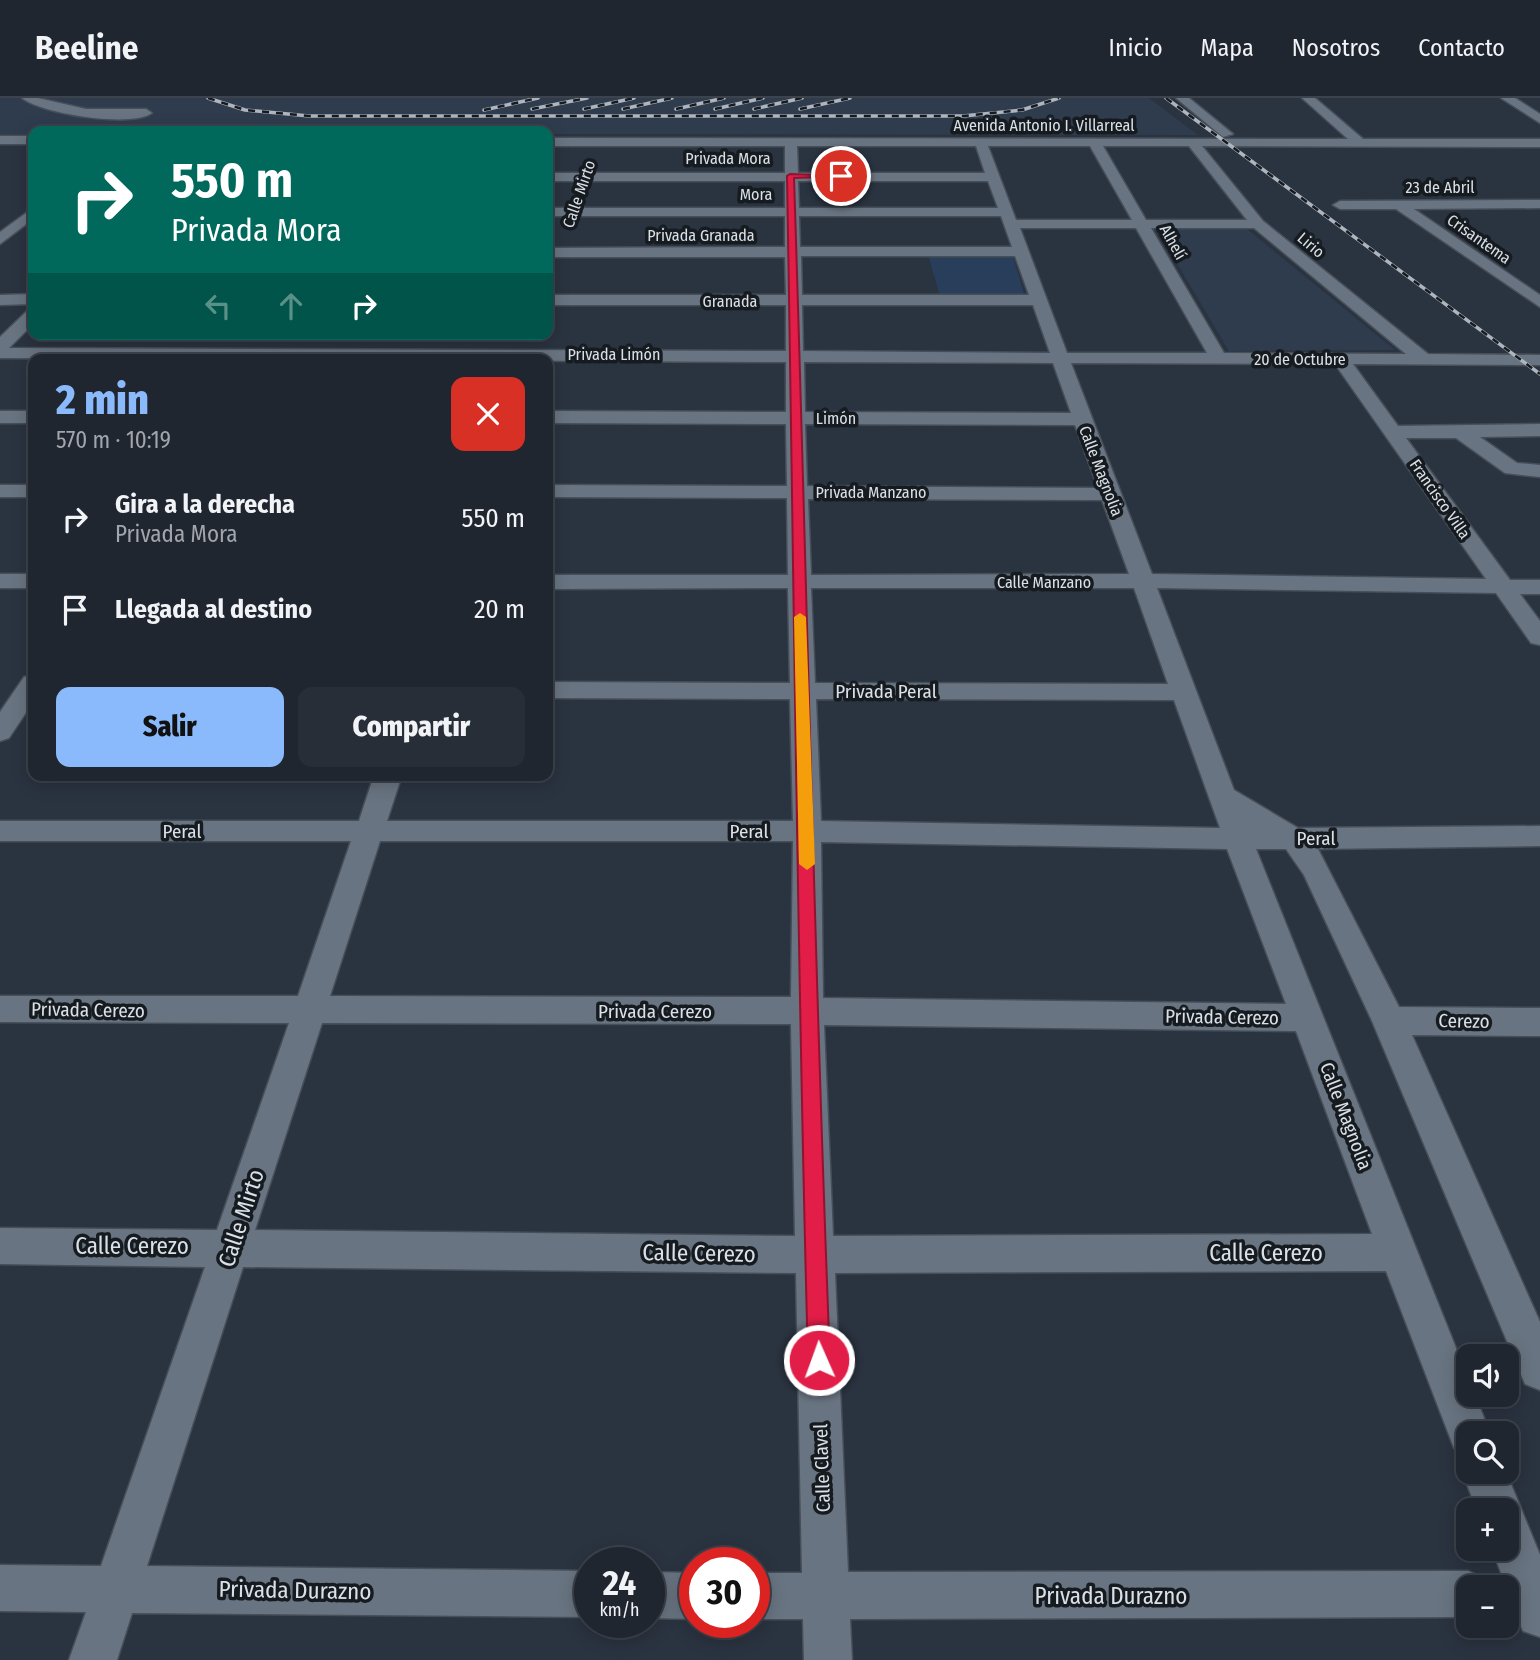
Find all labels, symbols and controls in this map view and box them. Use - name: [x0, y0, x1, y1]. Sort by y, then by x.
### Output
- text: Beeline: [35, 28, 139, 68]
- text: Inicio: [1109, 34, 1163, 62]
- text: Mapa: [1201, 34, 1254, 62]
- text: Nosotros: [1292, 34, 1380, 62]
- text: Contacto: [1418, 34, 1505, 62]
- street label: Avenida Antonio I. Villarreal: [953, 116, 1135, 135]
- pin: [811, 146, 871, 206]
- street label: Privada Mora: [685, 149, 771, 168]
- text: 550 m: [171, 151, 293, 210]
- icon: right: [56, 154, 147, 245]
- icon: arrive: [822, 157, 860, 195]
- street label: Calle Mirto: [559, 158, 599, 230]
- street label: 23 de Abril: [1405, 178, 1475, 197]
- street label: Mora: [740, 185, 773, 204]
- street label: Crisantema: [1443, 210, 1515, 268]
- text: Privada Mora: [171, 211, 342, 249]
- street label: Alhelí: [1156, 221, 1190, 263]
- street label: Privada Granada: [647, 226, 755, 245]
- street label: Lirio: [1294, 228, 1328, 262]
- icon: left: [199, 287, 237, 325]
- icon: ahead: [272, 287, 310, 325]
- icon: right: [345, 287, 383, 325]
- street label: Granada: [703, 292, 758, 311]
- street label: Privada Limón: [568, 345, 660, 364]
- street label: 20 de Octubre: [1254, 350, 1346, 369]
- text: 2 min: [56, 375, 149, 425]
- button: close: [451, 377, 525, 451]
- street label: Limón: [816, 409, 856, 428]
- street label: Calle Magnolia: [1075, 423, 1127, 519]
- text: 570 m · 10:19: [56, 426, 171, 454]
- street label: Francisco Villa: [1406, 456, 1474, 543]
- street label: Privada Manzano: [815, 483, 927, 502]
- text: Gira a la derecha: [115, 489, 295, 520]
- icon: right: [56, 500, 94, 538]
- text: 550 m: [462, 503, 525, 534]
- text: Privada Mora: [115, 520, 238, 548]
- street label: Calle Manzano: [997, 573, 1091, 592]
- icon: arrive: [56, 591, 94, 629]
- text: Llegada al destino: [115, 594, 312, 625]
- text: 20 m: [474, 594, 525, 625]
- street label: Privada Peral: [835, 680, 937, 703]
- button: Salir: [56, 687, 284, 767]
- button: Compartir: [298, 687, 525, 767]
- street label: Peral: [163, 820, 201, 843]
- street label: Peral: [730, 820, 768, 843]
- street label: Peral: [1297, 827, 1335, 850]
- street label: Privada Cerezo: [31, 998, 145, 1022]
- street label: Privada Cerezo: [598, 1000, 712, 1023]
- street label: Privada Cerezo: [1165, 1005, 1279, 1029]
- street label: Cerezo: [1438, 1009, 1490, 1033]
- street label: Calle Magnolia: [1315, 1059, 1377, 1173]
- street label: Calle Mirto: [212, 1166, 270, 1270]
- street label: Calle Cerezo: [75, 1232, 189, 1260]
- street label: Calle Cerezo: [642, 1238, 756, 1268]
- street label: Calle Cerezo: [1209, 1239, 1323, 1267]
- position arrow: [782, 1323, 856, 1397]
- map controls: [1456, 1344, 1519, 1638]
- button: sound: [1456, 1344, 1519, 1407]
- button: search: [1456, 1421, 1519, 1484]
- street label: Calle Clavel: [809, 1423, 835, 1513]
- button: +: [1456, 1498, 1519, 1561]
- speed limit sign: 30: [679, 1547, 770, 1638]
- text: 24: [603, 1562, 636, 1604]
- street label: Privada Durazno: [218, 1575, 372, 1605]
- button: −: [1456, 1575, 1519, 1638]
- street label: Privada Durazno: [1035, 1582, 1187, 1610]
- text: km/h: [599, 1599, 640, 1621]

